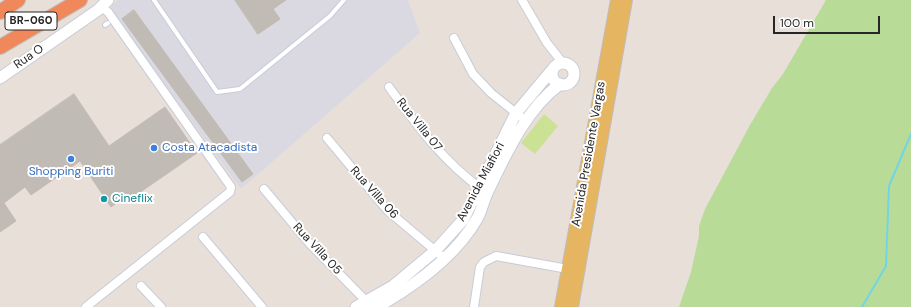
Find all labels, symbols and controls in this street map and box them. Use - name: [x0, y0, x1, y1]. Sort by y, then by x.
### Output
- scale bar: [775, 8, 882, 34]
- road number: BR-060: [5, 12, 57, 30]
- text: 100 m: [780, 15, 814, 31]
- street label: Rua O: [11, 42, 47, 72]
- street label: Avenida Presidente Vargas: [569, 80, 609, 228]
- street label: Rua Villa 07: [393, 96, 445, 154]
- street label: Avenida Miafiori: [454, 140, 508, 224]
- place label: Costa Atacadista: [162, 141, 257, 155]
- marker: Costa Atacadista: [149, 143, 159, 153]
- marker: Shopping Buriti: [66, 154, 76, 164]
- street label: Rua Villa 06: [347, 164, 401, 222]
- place label: Shopping Buriti: [29, 165, 113, 179]
- place label: Cineflix: [112, 192, 153, 206]
- marker: Cineflix: [99, 194, 109, 204]
- street label: Rua Villa 05: [289, 220, 345, 278]

